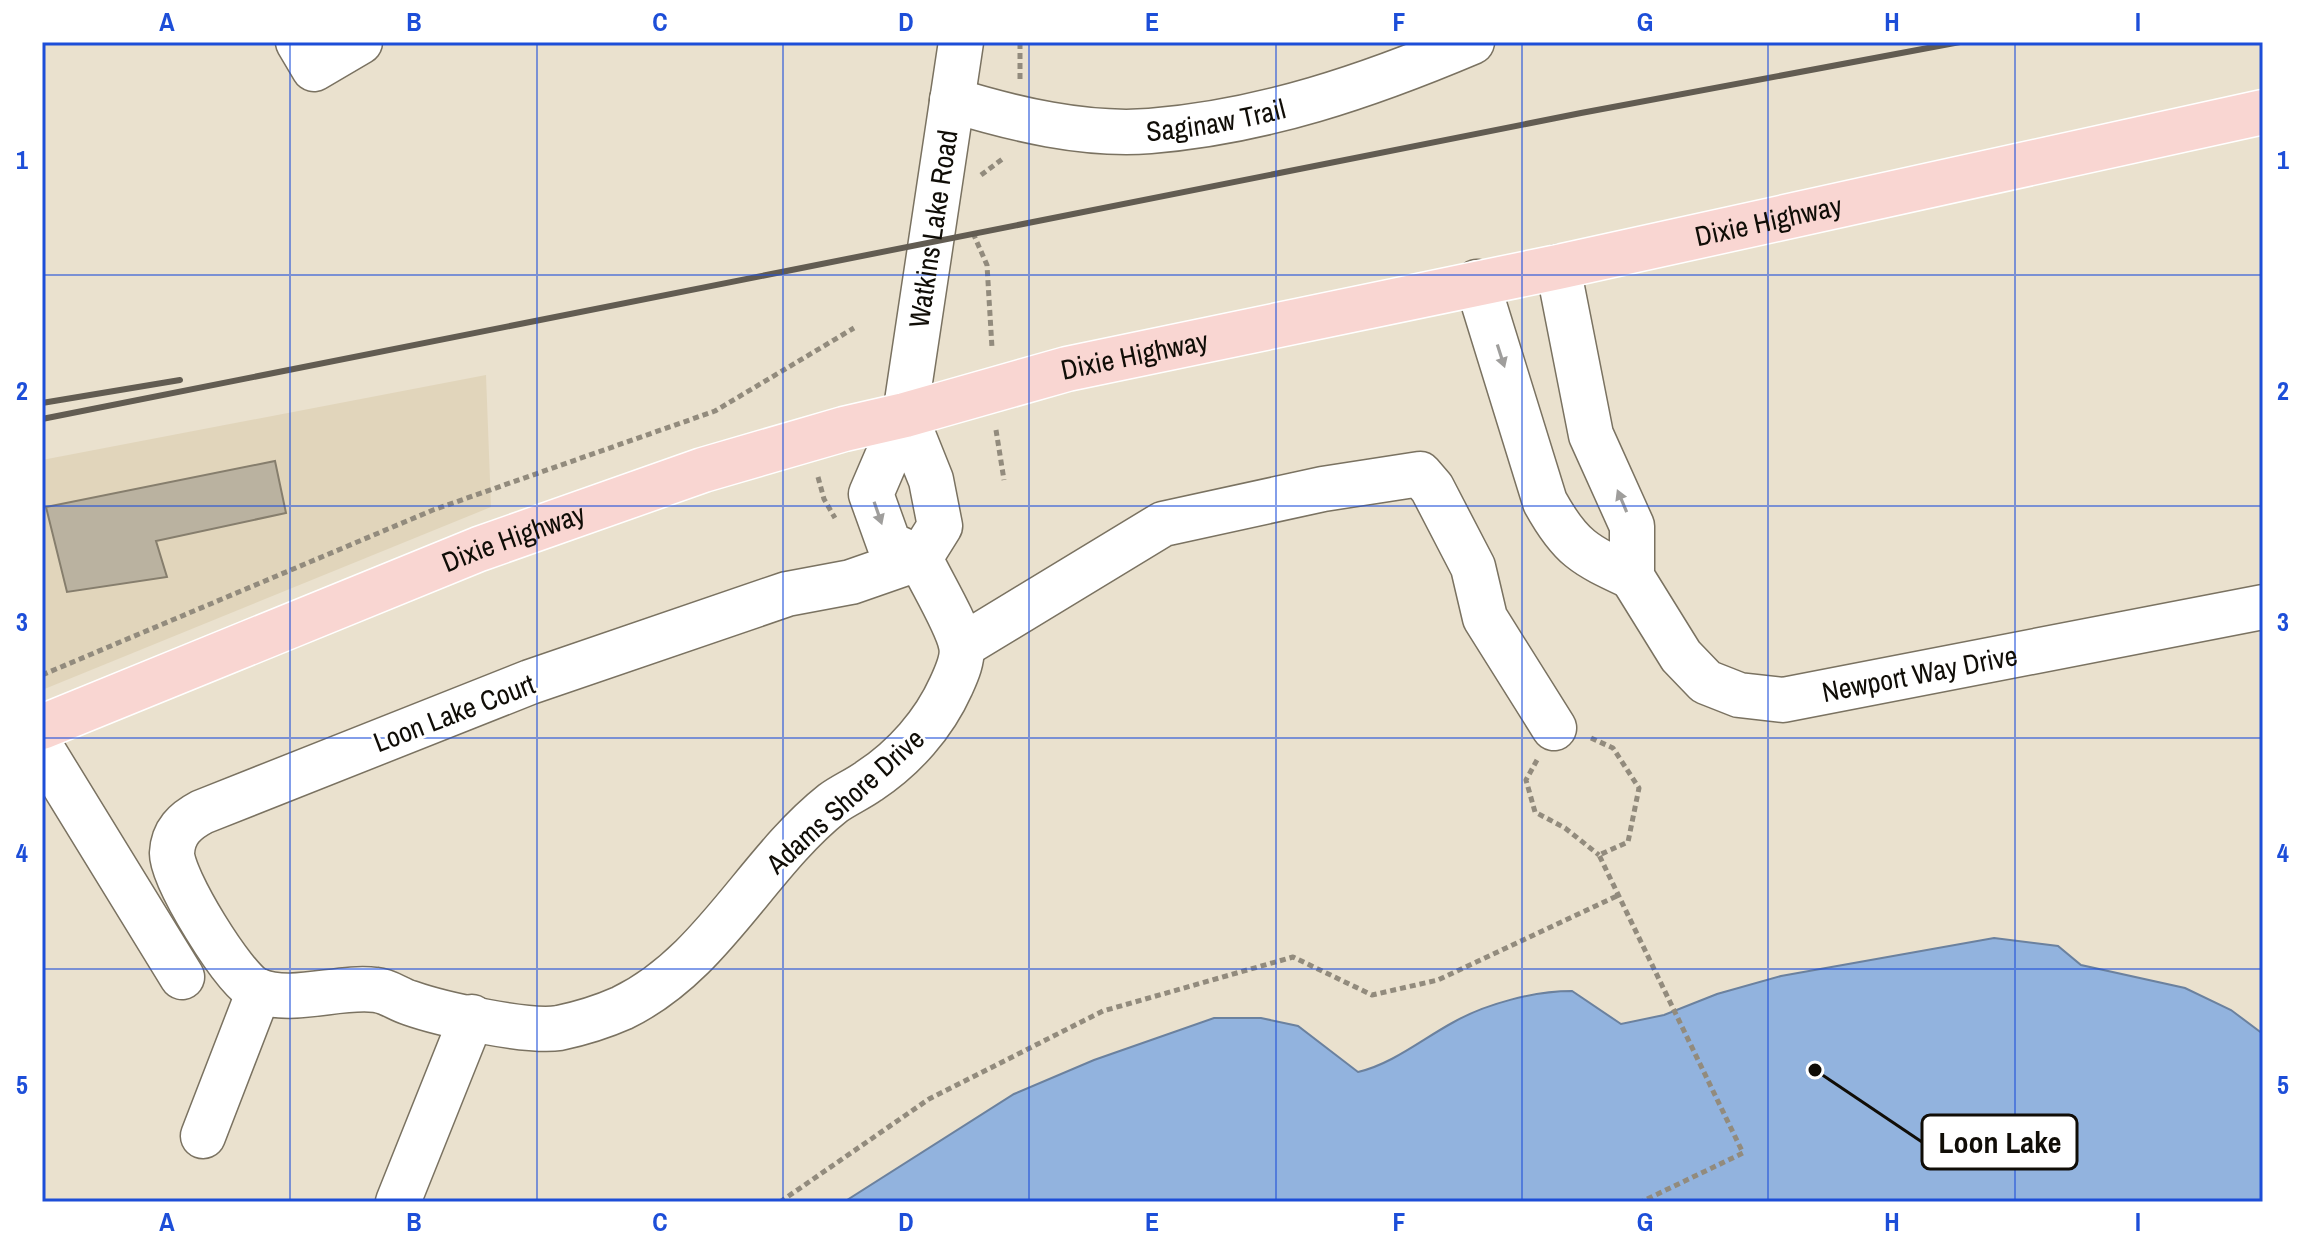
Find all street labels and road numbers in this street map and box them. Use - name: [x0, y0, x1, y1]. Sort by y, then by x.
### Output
- street label: Saginaw Trail: [1145, 89, 1289, 150]
- street label: Watkins Lake Road: [899, 127, 967, 330]
- street label: Dixie Highway: [1691, 186, 1846, 255]
- street label: Dixie Highway: [1057, 321, 1212, 389]
- street label: Dixie Highway: [436, 494, 590, 581]
- street label: Newport Way Drive: [1819, 636, 2021, 711]
- street label: Loon Lake Court: [368, 665, 540, 761]
- street label: Adams Shore Drive: [757, 720, 932, 883]

